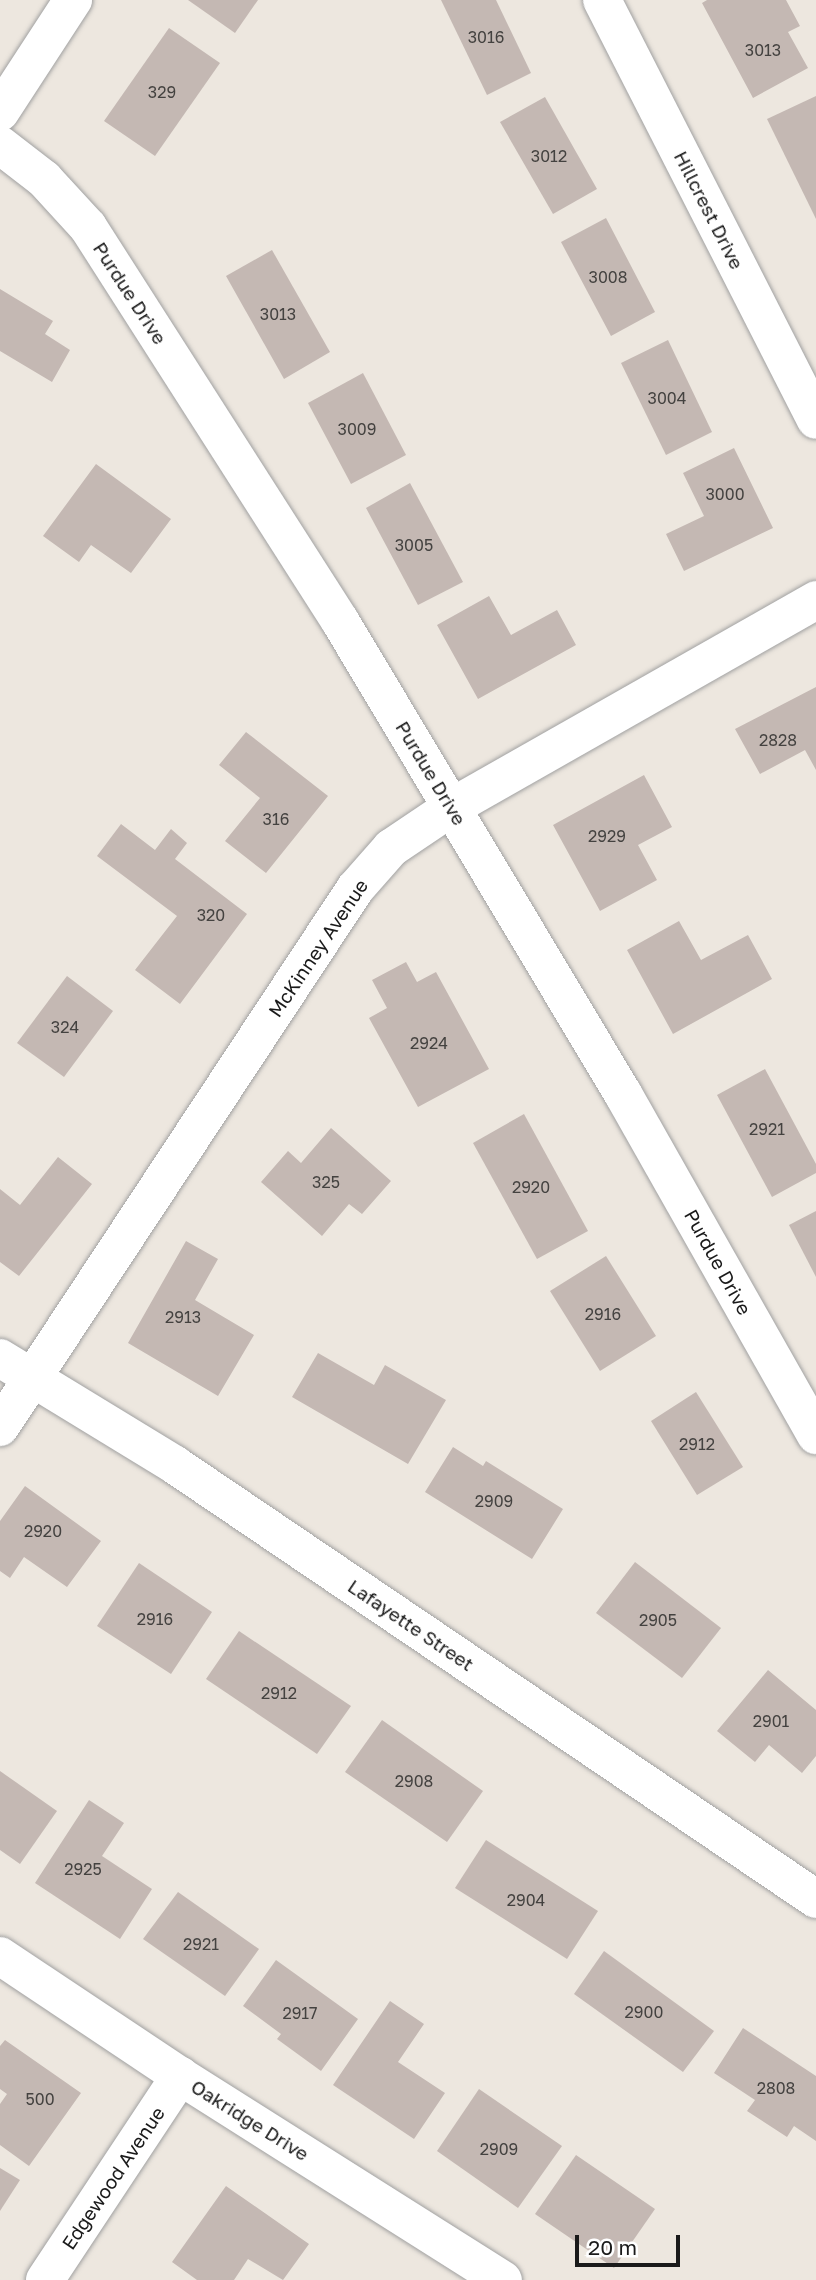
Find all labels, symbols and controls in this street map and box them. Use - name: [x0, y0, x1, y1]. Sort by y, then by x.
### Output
- house number: 3016: [468, 27, 504, 47]
- house number: 3013: [745, 40, 781, 60]
- house number: 329: [148, 82, 176, 102]
- house number: 3012: [531, 146, 567, 166]
- street label: Hillcrest Drive: [669, 147, 749, 273]
- street label: Purdue Drive: [89, 238, 171, 348]
- house number: 3008: [589, 267, 627, 287]
- house number: 3013: [260, 304, 296, 324]
- house number: 3004: [648, 388, 686, 408]
- house number: 3009: [338, 419, 376, 439]
- house number: 3000: [705, 484, 745, 504]
- house number: 3005: [395, 535, 433, 555]
- street label: Purdue Drive: [391, 717, 471, 829]
- house number: 2828: [759, 730, 797, 750]
- house number: 316: [263, 809, 289, 829]
- house number: 2929: [588, 826, 626, 846]
- street label: McKinney Avenue: [263, 875, 373, 1021]
- house number: 320: [197, 905, 225, 925]
- house number: 324: [51, 1017, 79, 1037]
- house number: 2924: [410, 1033, 448, 1053]
- house number: 2921: [749, 1119, 785, 1139]
- house number: 325: [312, 1172, 340, 1192]
- house number: 2920: [512, 1177, 550, 1197]
- street label: Purdue Drive: [680, 1205, 756, 1319]
- house number: 2916: [585, 1304, 621, 1324]
- house number: 2913: [165, 1307, 201, 1327]
- house number: 2912: [679, 1434, 715, 1454]
- house number: 2909: [475, 1491, 513, 1511]
- house number: 2920: [24, 1521, 62, 1541]
- street label: Lafayette Street: [344, 1574, 478, 1676]
- house number: 2916: [137, 1609, 173, 1629]
- house number: 2905: [639, 1610, 677, 1630]
- house number: 2912: [261, 1683, 297, 1703]
- house number: 2901: [753, 1711, 789, 1731]
- house number: 2908: [395, 1771, 433, 1791]
- house number: 2925: [64, 1859, 102, 1879]
- house number: 2904: [507, 1890, 545, 1910]
- house number: 2921: [183, 1934, 219, 1954]
- house number: 2900: [625, 2002, 663, 2022]
- house number: 2917: [282, 2003, 318, 2023]
- street label: Oakridge Drive: [187, 2075, 313, 2165]
- house number: 2808: [757, 2078, 795, 2098]
- house number: 500: [25, 2089, 55, 2109]
- street label: Edgewood Avenue: [57, 2102, 169, 2254]
- house number: 2909: [480, 2139, 518, 2159]
- scale bar: [578, 2220, 683, 2264]
- text: 20 m: [588, 2234, 637, 2260]

